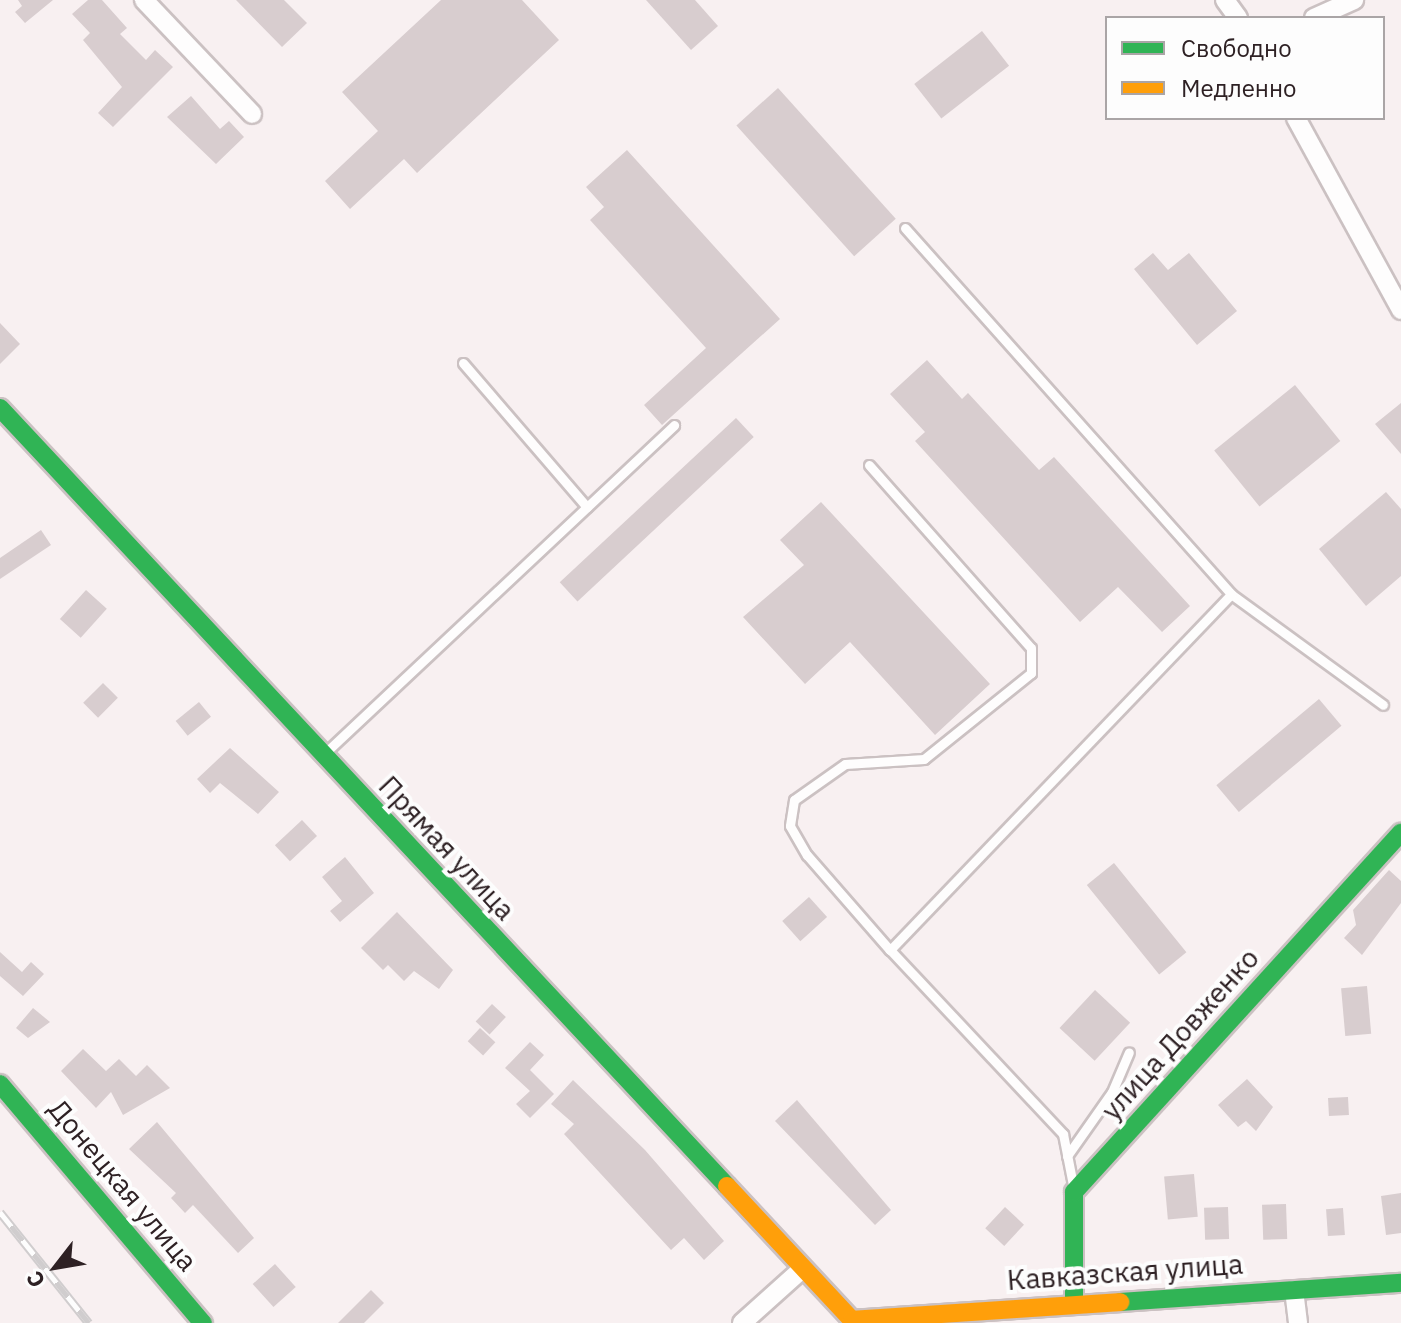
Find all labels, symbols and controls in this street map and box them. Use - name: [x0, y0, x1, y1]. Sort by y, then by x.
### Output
- legend: [1105, 16, 1385, 120]
- text: Свободно: [1181, 32, 1292, 64]
- text: Медленно: [1181, 72, 1297, 104]
- street label: Прямая улица: [372, 769, 522, 927]
- street label: улица Довженко: [1094, 941, 1266, 1127]
- street label: Донецкая улица: [41, 1092, 205, 1278]
- north arrow: [16, 1227, 96, 1307]
- street label: Кавказская улица: [1006, 1247, 1244, 1297]
- text: С: [19, 1266, 51, 1293]

